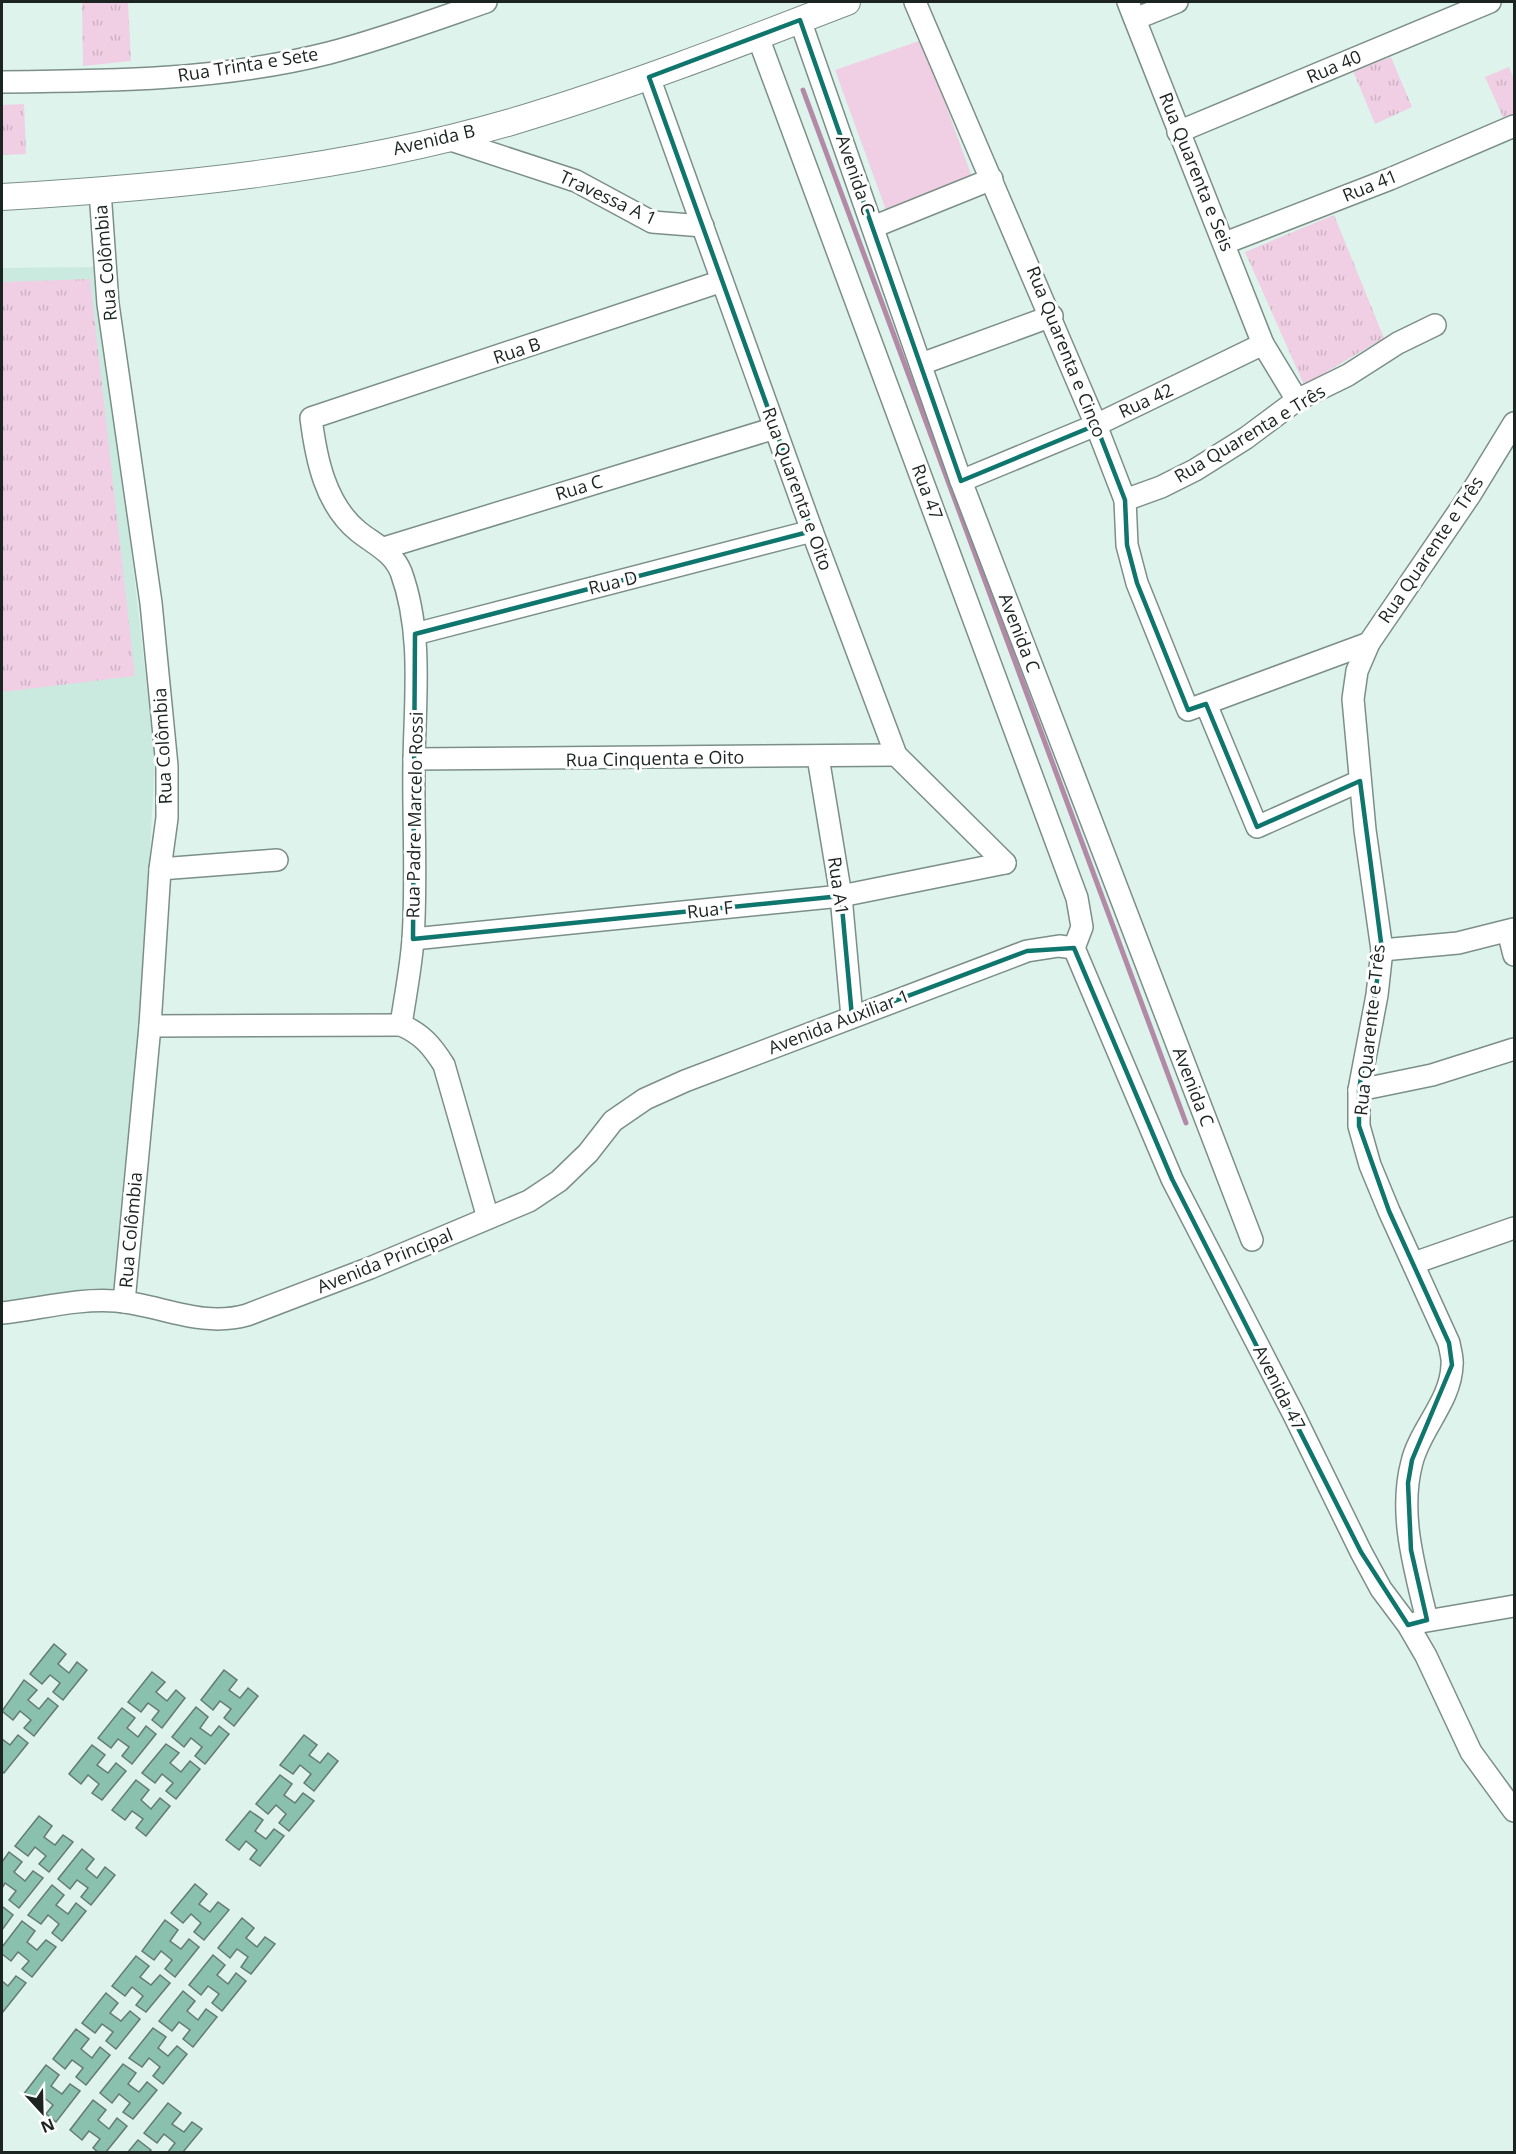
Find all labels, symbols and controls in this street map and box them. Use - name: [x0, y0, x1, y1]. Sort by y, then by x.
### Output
- street label: Rua Trinta e Sete: [176, 41, 320, 87]
- street label: Rua 40: [1302, 44, 1365, 88]
- street label: Rua Quarenta e Seis: [1154, 89, 1240, 255]
- street label: Avenida B: [390, 118, 477, 160]
- street label: Avenida C: [831, 131, 881, 218]
- street label: Rua 41: [1339, 163, 1401, 207]
- street label: Travessa A 1: [556, 164, 661, 230]
- street label: Rua Colômbia: [88, 204, 122, 322]
- street label: Rua Quarenta e Cinco: [1022, 262, 1112, 441]
- street label: Rua B: [490, 331, 543, 369]
- street label: Rua 42: [1114, 377, 1177, 423]
- street label: Rua Quarenta e Três: [1169, 379, 1329, 488]
- street label: Rua Quarenta e Oito: [757, 404, 839, 574]
- street label: Rua 47: [907, 461, 949, 523]
- street label: Rua C: [552, 469, 605, 506]
- street label: Rua Quarente e Três: [1372, 471, 1488, 628]
- street label: Rua D: [586, 564, 640, 600]
- street label: Avenida C: [994, 590, 1046, 676]
- street label: Rua Colômbia: [147, 687, 177, 805]
- street label: Rua Padre Marcelo Rossi: [400, 711, 428, 919]
- street label: Rua Cinquenta e Oito: [565, 744, 744, 772]
- street label: Rua A1: [823, 855, 855, 916]
- street label: Rua F: [686, 895, 734, 923]
- street label: Rua Quarente e Três: [1348, 943, 1390, 1117]
- street label: Avenida Auxiliar 1: [765, 983, 913, 1059]
- street label: Avenida C: [1168, 1044, 1220, 1130]
- street label: Rua Colômbia: [113, 1171, 147, 1289]
- street label: Avenida Principal: [313, 1222, 456, 1298]
- street label: Avenida 47: [1248, 1341, 1312, 1434]
- north arrow: [12, 2082, 72, 2142]
- text: N: [37, 2113, 58, 2139]

